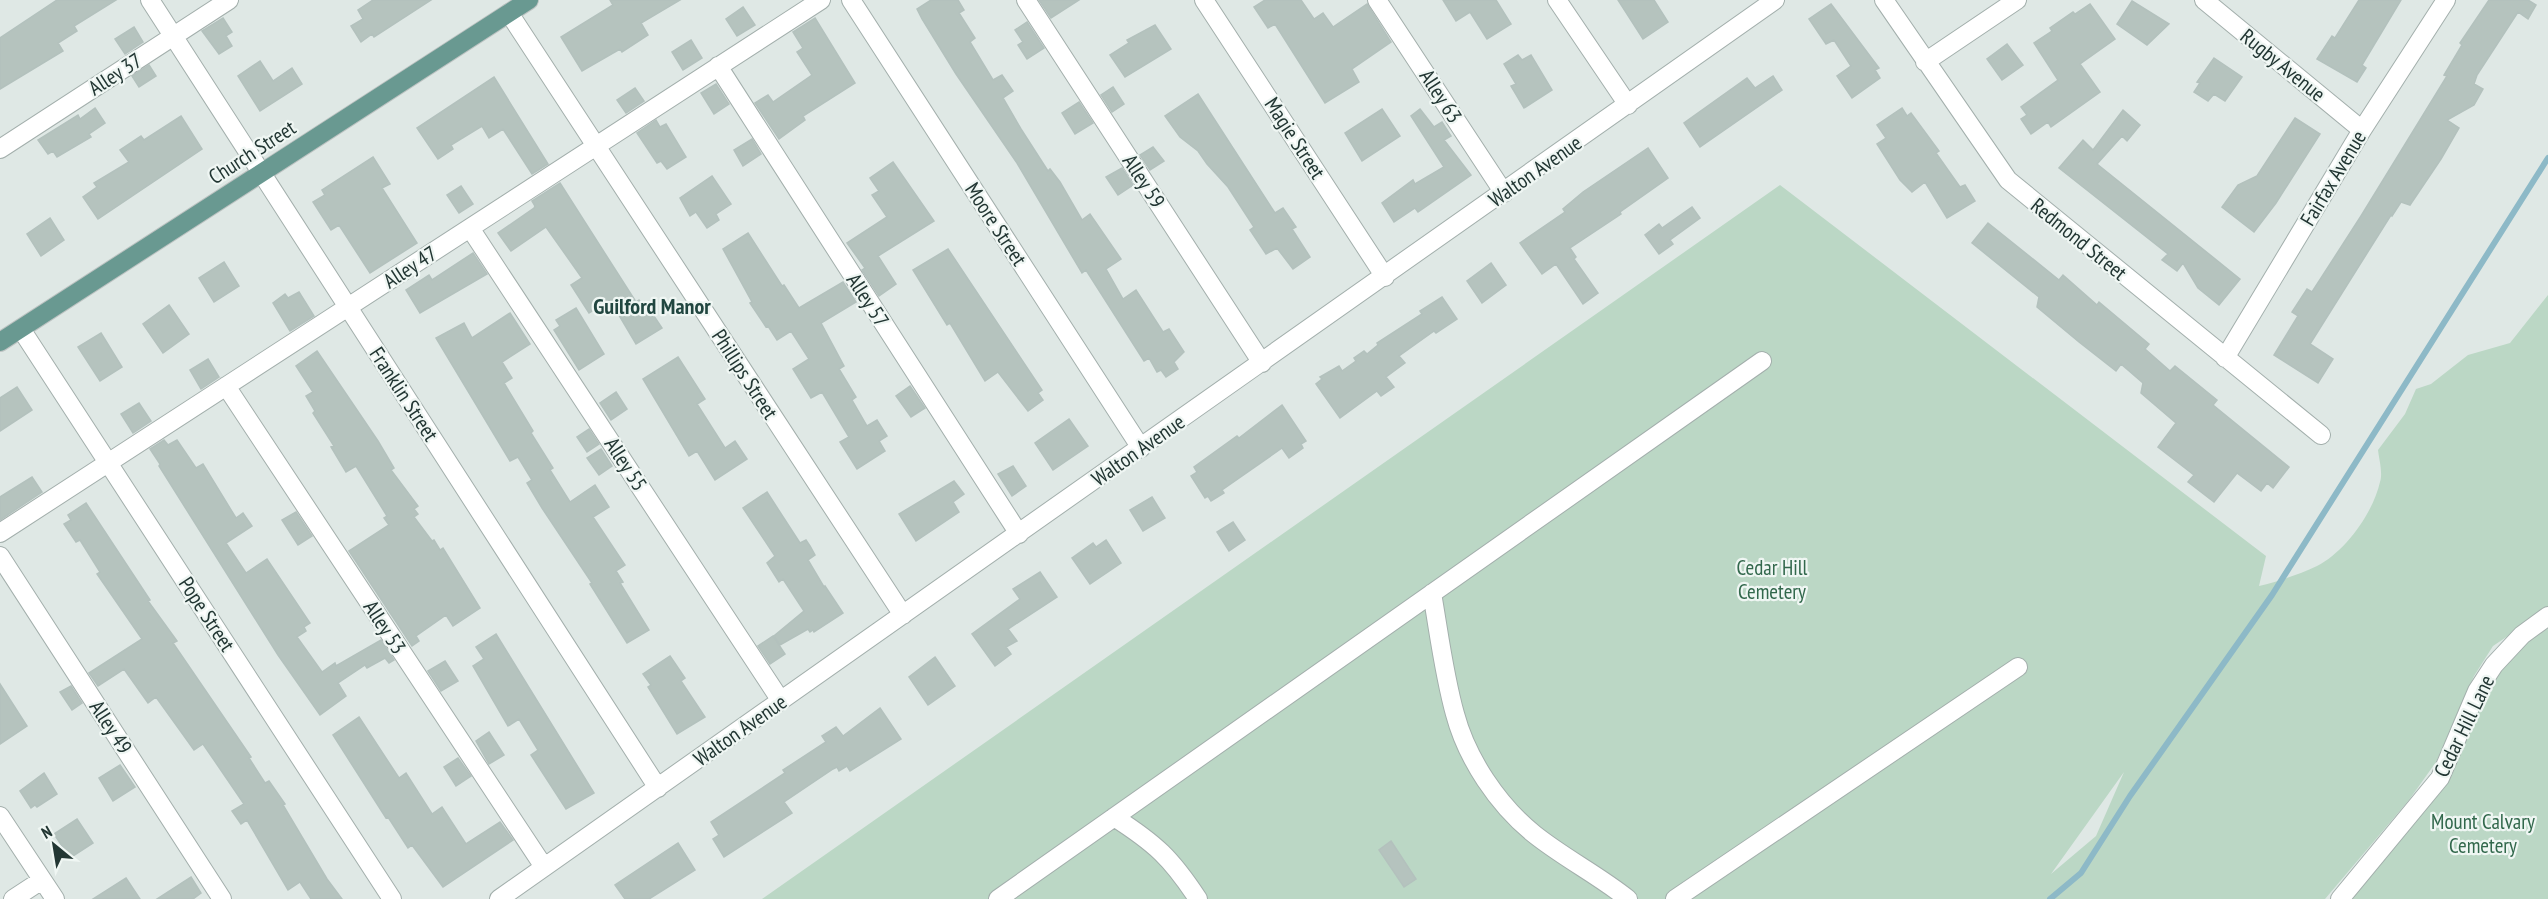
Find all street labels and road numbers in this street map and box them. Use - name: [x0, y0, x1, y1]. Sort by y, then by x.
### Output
- street label: Rugby Avenue: [2235, 23, 2331, 107]
- street label: Alley 37: [83, 47, 147, 101]
- street label: Alley 63: [1414, 64, 1468, 128]
- street label: Magie Street: [1259, 92, 1331, 184]
- street label: Church Street: [203, 114, 301, 190]
- street label: Fairfax Avenue: [2294, 125, 2372, 231]
- street label: Walton Avenue: [1483, 129, 1587, 213]
- street label: Alley 59: [1117, 149, 1171, 213]
- street label: Moore Street: [959, 177, 1033, 271]
- street label: Redmond Street: [2025, 192, 2133, 286]
- street label: Alley 47: [378, 240, 442, 294]
- street label: Alley 57: [841, 268, 895, 332]
- street label: Phillips Street: [706, 324, 784, 424]
- street label: Franklin Street: [364, 342, 445, 446]
- street label: Walton Avenue: [1086, 408, 1190, 492]
- street label: Alley 55: [599, 432, 653, 496]
- street label: Pope Street: [173, 572, 241, 657]
- street label: Alley 53: [358, 595, 412, 659]
- street label: Cedar Hill Lane: [2428, 671, 2500, 781]
- street label: Walton Avenue: [688, 688, 792, 772]
- street label: Alley 49: [84, 695, 138, 759]

